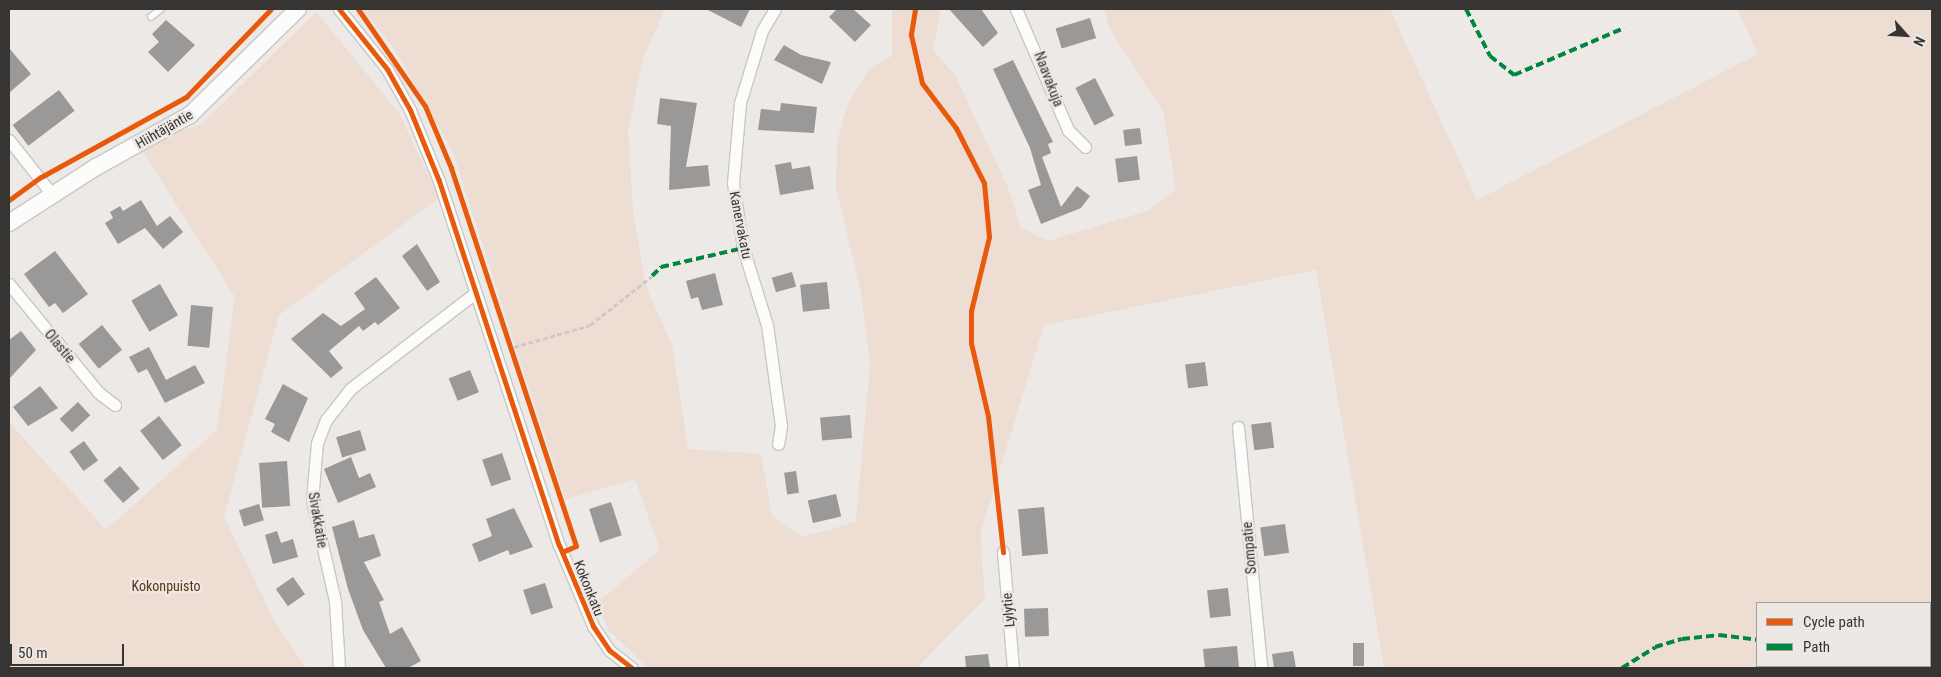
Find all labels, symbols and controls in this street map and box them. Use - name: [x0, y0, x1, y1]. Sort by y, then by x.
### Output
- north arrow: [1881, 10, 1931, 60]
- text: N: [1910, 34, 1929, 49]
- street label: Naavakuja: [1031, 49, 1067, 109]
- street label: Hiihtäjäntie: [132, 106, 196, 152]
- street label: Kanervakatu: [726, 190, 756, 260]
- street label: Olastie: [41, 326, 79, 366]
- street label: Sivakkatie: [305, 491, 331, 549]
- street label: Sompatie: [1238, 521, 1260, 575]
- street label: Kokonkatu: [570, 558, 608, 618]
- park label: Kokonpuisto: [132, 578, 200, 594]
- street label: Lylytie: [998, 592, 1018, 628]
- legend: [1756, 602, 1931, 667]
- text: Cycle path: [1803, 613, 1865, 631]
- scale bar: [12, 634, 126, 666]
- text: Path: [1803, 638, 1830, 656]
- text: 50 m: [18, 644, 48, 662]

